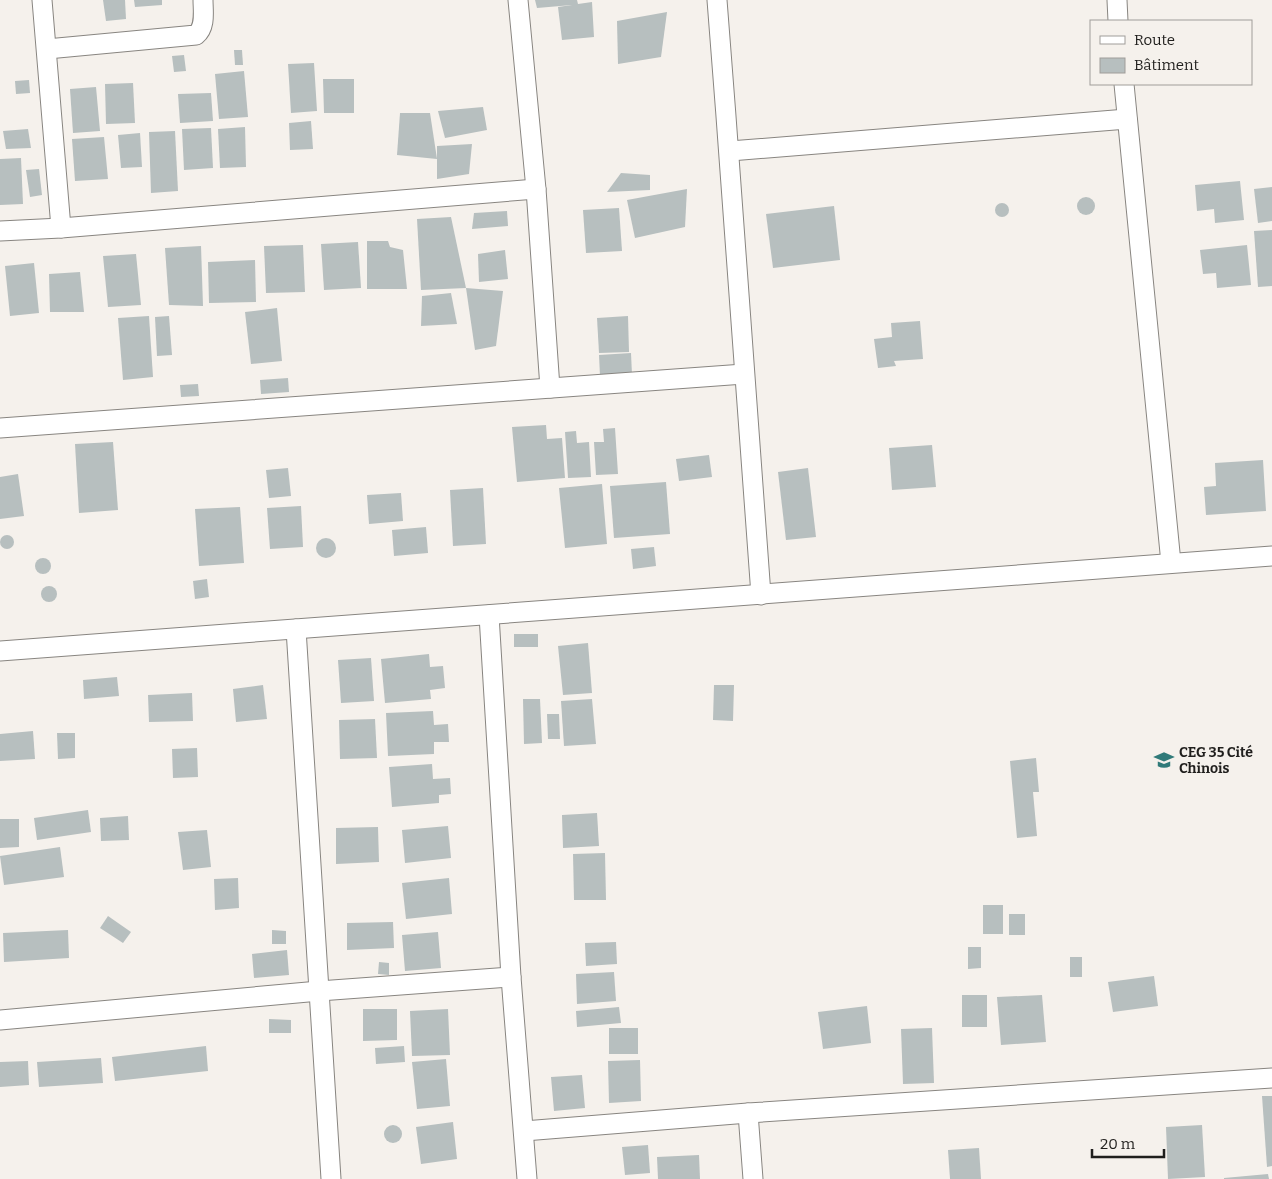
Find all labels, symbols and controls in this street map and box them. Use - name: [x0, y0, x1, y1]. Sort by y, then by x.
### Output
- legend: [1090, 20, 1252, 85]
- text: Route: [1134, 31, 1175, 49]
- text: Bâtiment: [1134, 56, 1199, 74]
- place label: CEG 35 Cité Chinois: [1179, 744, 1253, 777]
- school or university icon: CEG 35 Cité Chinois: [1153, 749, 1175, 771]
- scale bar: [1092, 1126, 1164, 1158]
- text: 20 m: [1100, 1135, 1136, 1153]

